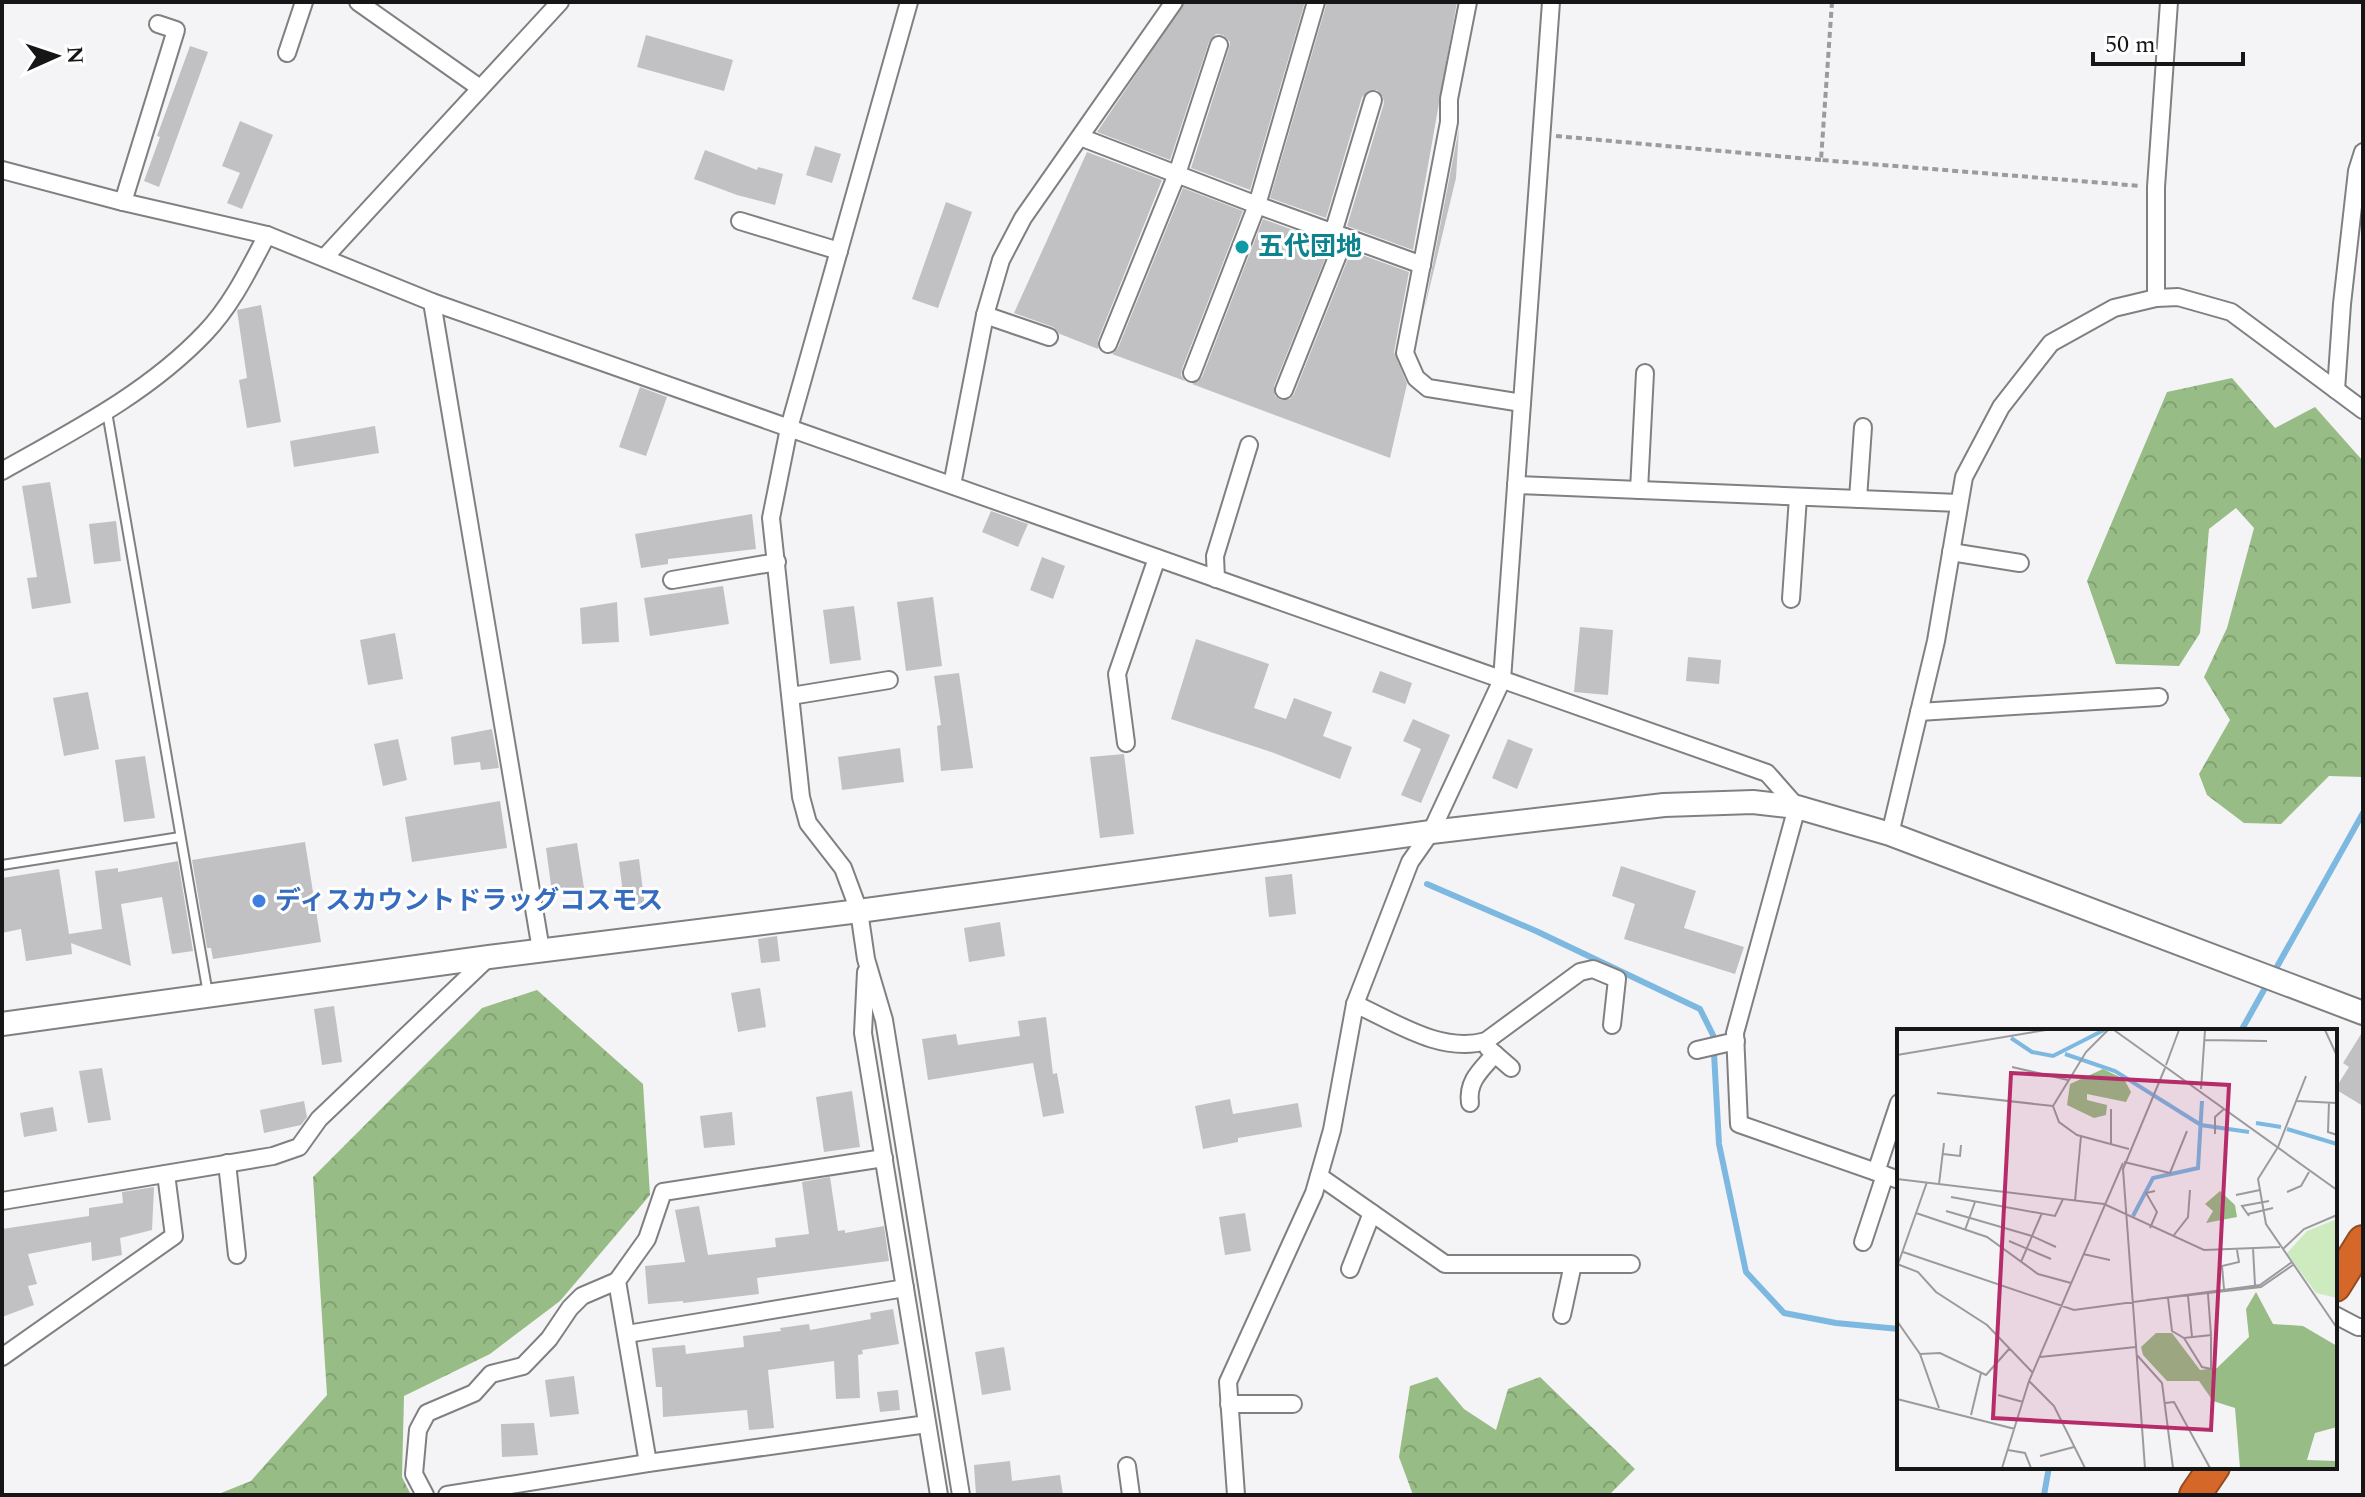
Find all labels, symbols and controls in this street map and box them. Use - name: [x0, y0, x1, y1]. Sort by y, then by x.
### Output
- north arrow: [16, 16, 96, 96]
- scale bar: [2093, 16, 2243, 66]
- text: 50 m: [2105, 27, 2156, 63]
- text: N: [58, 45, 91, 65]
- place label: 五代団地: [1258, 227, 1362, 267]
- marker: 五代団地: [1233, 238, 1251, 256]
- place label: ディスカウントドラッグコスモス: [275, 881, 663, 921]
- marker: ディスカウントドラッグコスモス: [250, 892, 268, 910]
- inset map: [1897, 1029, 2337, 1469]

